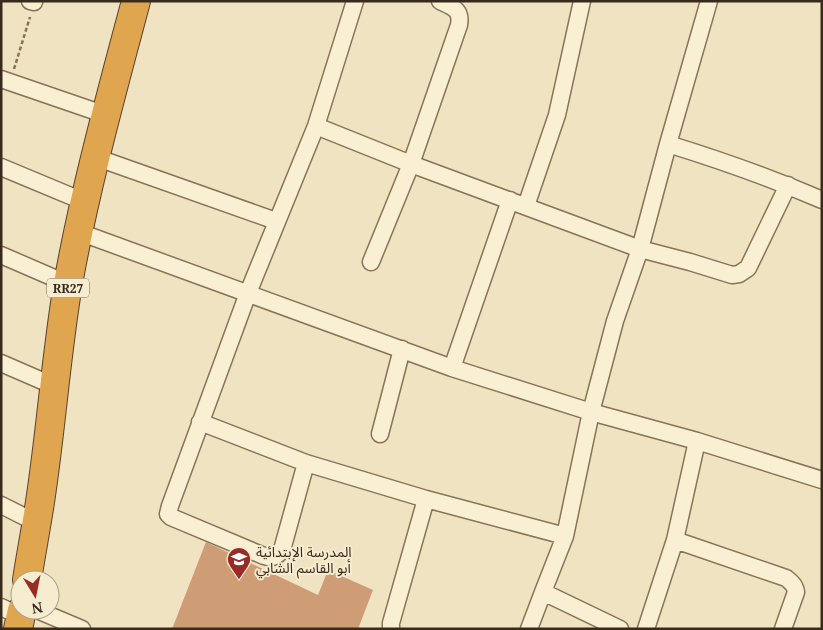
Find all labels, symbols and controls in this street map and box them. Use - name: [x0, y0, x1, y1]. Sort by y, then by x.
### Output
- road number: RR27: [47, 278, 89, 298]
- place label: المدرسة الإبتدائية أبو القاسم الشابي: [256, 542, 352, 579]
- school or university icon: المدرسة الإبتدائية أبو القاسم الشابي: [226, 546, 252, 580]
- north arrow: [10, 570, 60, 620]
- text: N: [30, 598, 44, 619]

